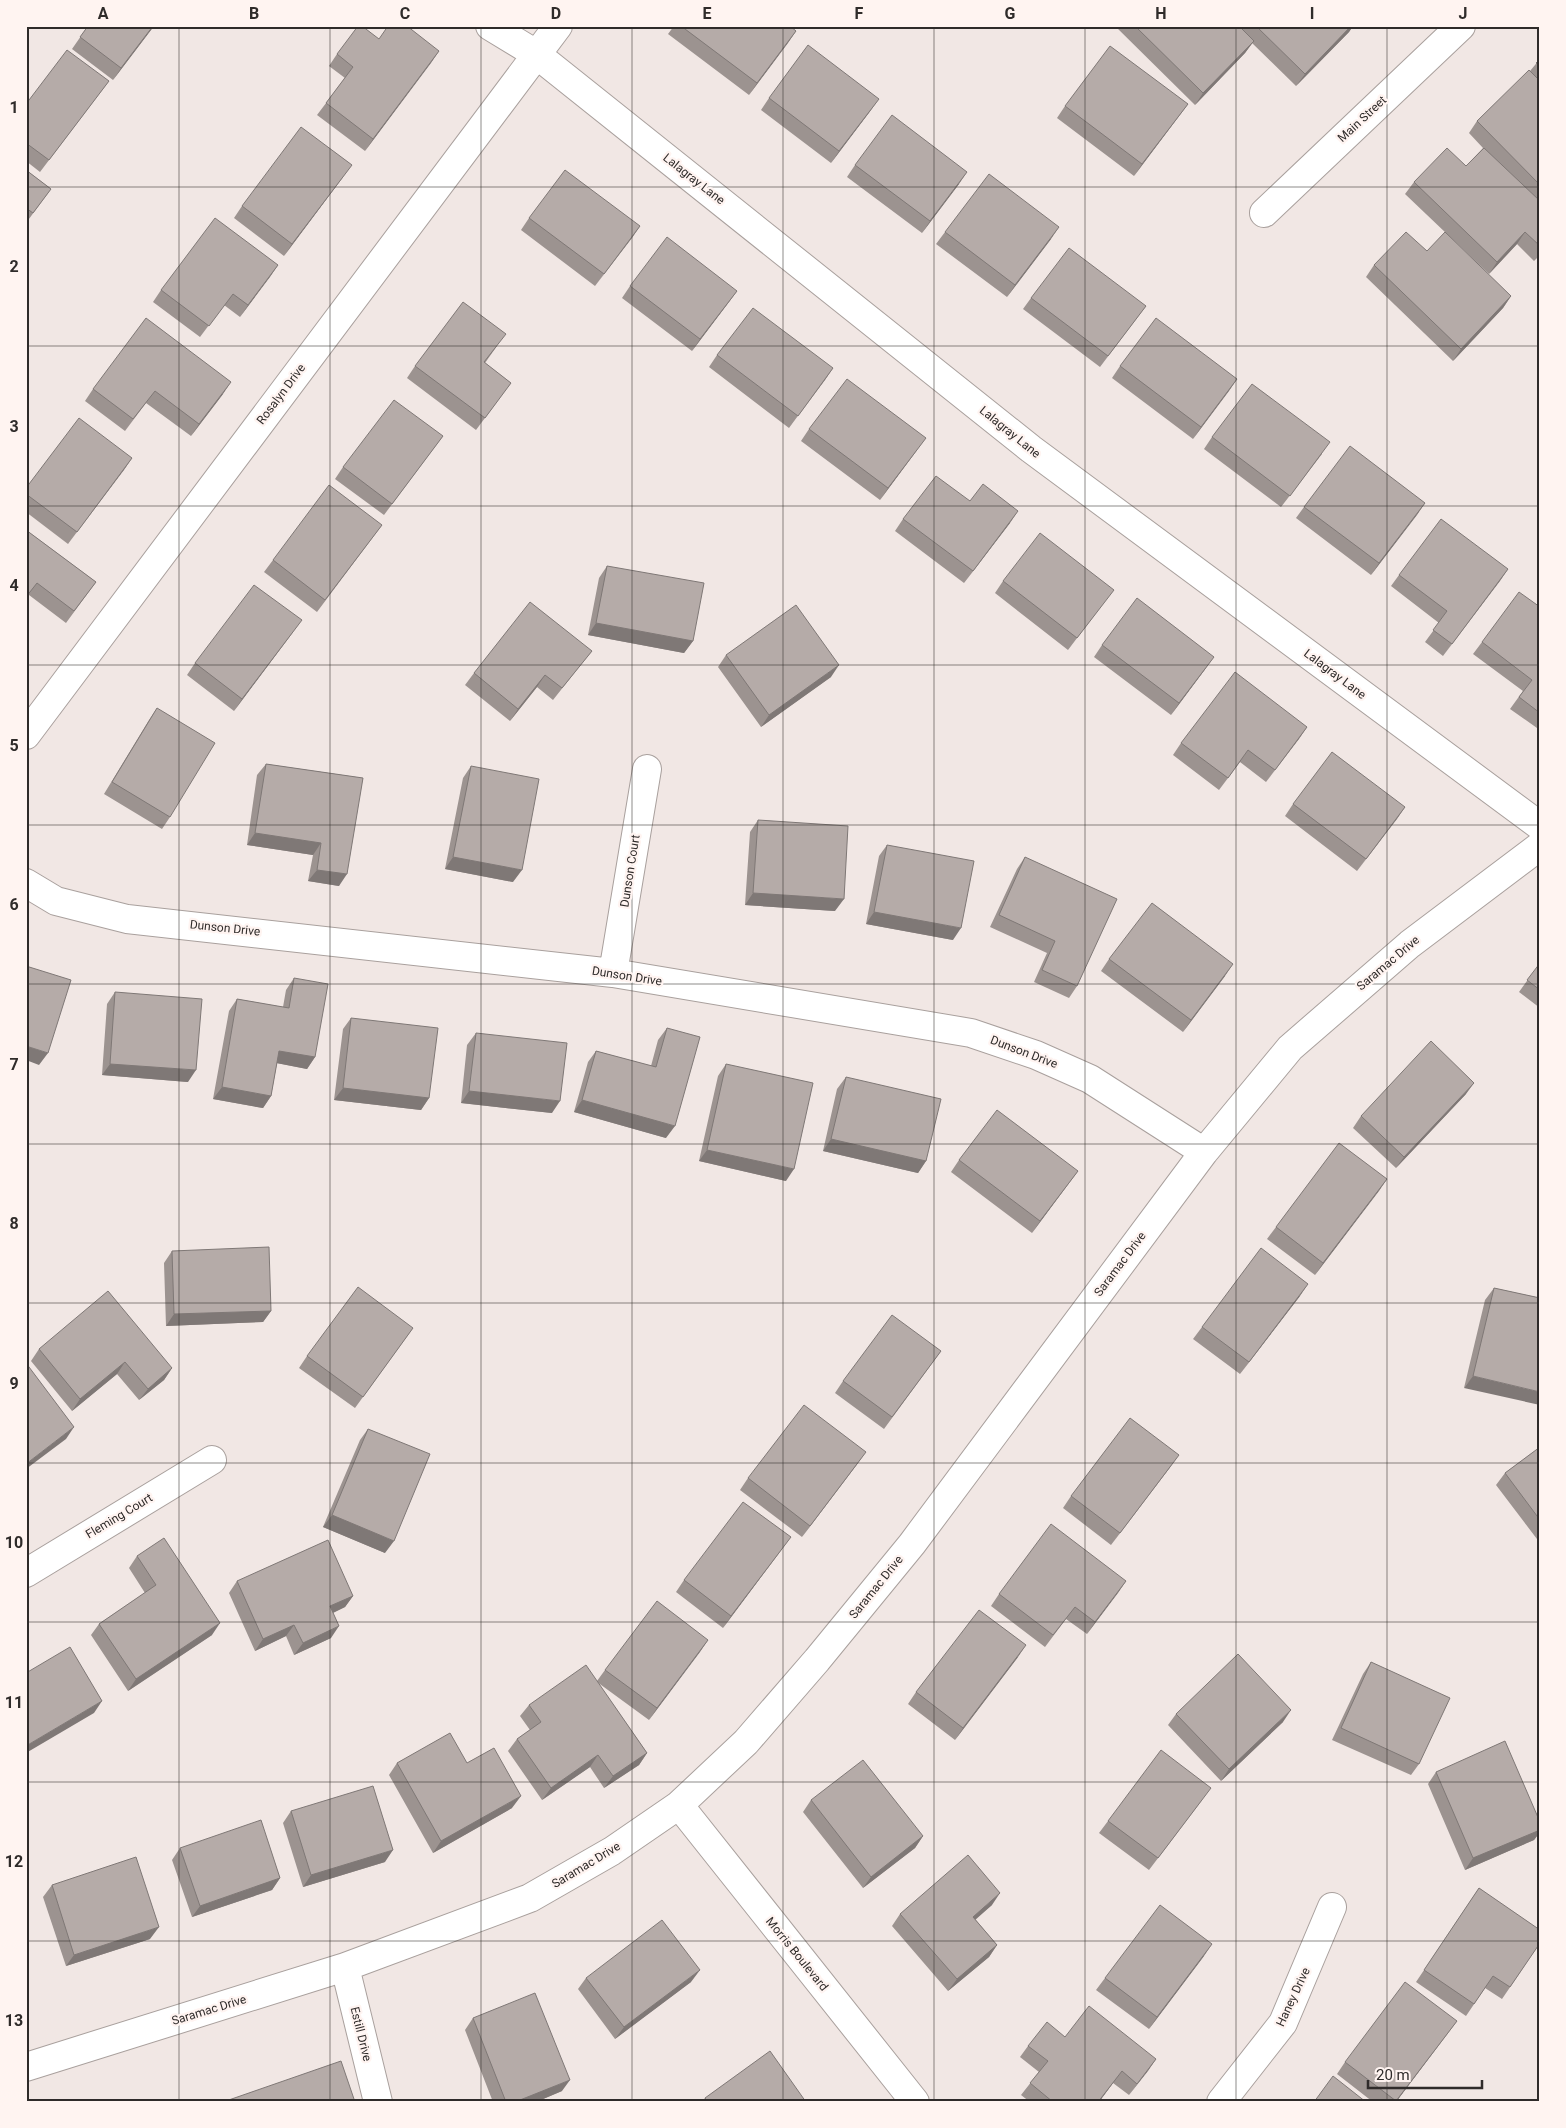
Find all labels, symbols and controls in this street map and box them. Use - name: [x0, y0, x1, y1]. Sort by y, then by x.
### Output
- text: A: [98, 4, 109, 23]
- text: B: [249, 4, 259, 23]
- text: C: [400, 4, 410, 23]
- text: D: [551, 4, 561, 23]
- text: E: [703, 4, 712, 23]
- text: F: [855, 4, 864, 23]
- text: G: [1005, 4, 1016, 23]
- text: H: [1155, 4, 1167, 23]
- text: I: [1310, 4, 1314, 23]
- text: J: [1459, 4, 1467, 23]
- street label: Main Street: [1335, 93, 1389, 145]
- text: 1: [9, 98, 19, 117]
- street label: Lalagray Lane: [660, 151, 728, 207]
- text: 2: [9, 257, 19, 276]
- street label: Rosalyn Drive: [254, 361, 308, 427]
- street label: Lalagray Lane: [977, 403, 1043, 461]
- text: 3: [9, 417, 19, 436]
- text: 4: [9, 576, 19, 595]
- street label: Lalagray Lane: [1301, 646, 1369, 702]
- text: 5: [9, 736, 19, 755]
- street label: Dunson Court: [617, 834, 643, 908]
- text: 6: [9, 895, 19, 914]
- street label: Dunson Drive: [189, 917, 261, 939]
- street label: Saramac Drive: [1354, 933, 1422, 993]
- street label: Dunson Drive: [591, 964, 663, 988]
- street label: Dunson Drive: [988, 1033, 1060, 1071]
- text: 7: [9, 1055, 19, 1074]
- text: 8: [9, 1214, 19, 1233]
- street label: Saramac Drive: [1091, 1229, 1149, 1299]
- text: 9: [9, 1374, 19, 1393]
- street label: Fleming Court: [83, 1491, 155, 1541]
- text: 10: [5, 1533, 23, 1552]
- street label: Saramac Drive: [846, 1553, 906, 1621]
- text: 11: [5, 1693, 23, 1712]
- street label: Saramac Drive: [549, 1839, 623, 1891]
- text: 12: [5, 1852, 23, 1871]
- street label: Morris Boulevard: [763, 1914, 831, 1994]
- street label: Haney Drive: [1273, 1965, 1313, 2029]
- street label: Saramac Drive: [170, 1992, 248, 2028]
- street label: Estill Drive: [347, 2005, 375, 2063]
- text: 13: [5, 2011, 23, 2030]
- scale bar: [1368, 2058, 1482, 2090]
- text: 20 m: [1376, 2066, 1410, 2084]

